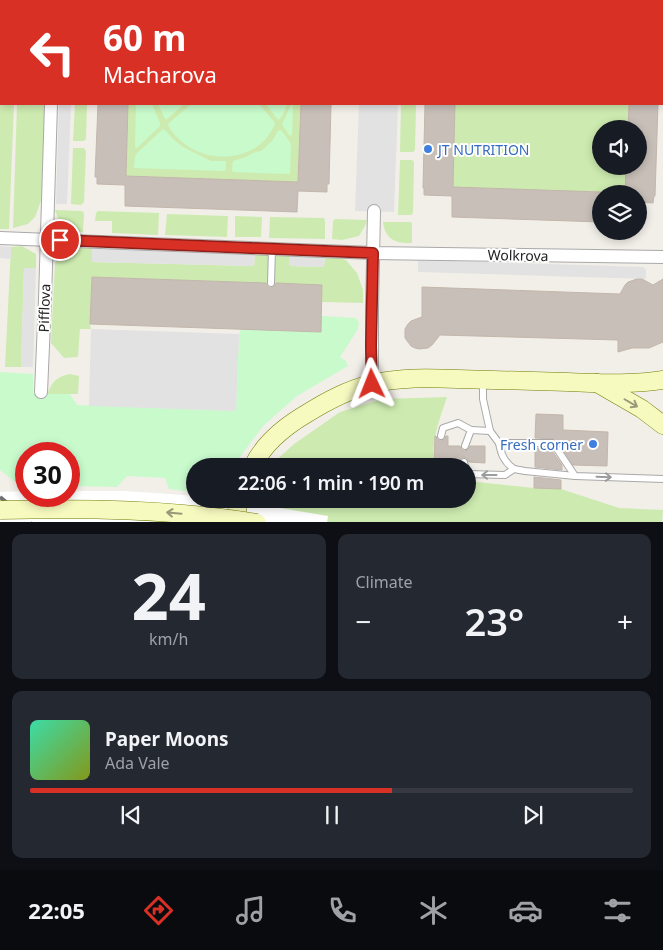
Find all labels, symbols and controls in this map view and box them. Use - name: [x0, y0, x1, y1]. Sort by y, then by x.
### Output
- text: 60 m: [103, 14, 186, 61]
- icon: left: [20, 20, 85, 85]
- text: Macharova: [103, 59, 217, 89]
- map controls: [592, 120, 647, 240]
- button: sound: [592, 120, 647, 175]
- place label: JT NUTRITION: [436, 140, 529, 159]
- marker: JT NUTRITION: [422, 143, 434, 155]
- button: layers: [592, 185, 647, 240]
- pin: [39, 219, 81, 261]
- icon: arrive: [46, 226, 74, 254]
- street label: Wolkrova: [487, 245, 549, 265]
- street label: Pifflova: [34, 283, 54, 333]
- position arrow: [345, 357, 397, 409]
- one-way arrow: [623, 398, 637, 408]
- place label: Fresh corner: [500, 435, 583, 454]
- marker: Fresh corner: [587, 438, 599, 450]
- speed limit sign: 30: [15, 442, 80, 507]
- text: 22:06 · 1 min · 190 m: [238, 470, 424, 496]
- one-way arrow: [482, 470, 498, 480]
- one-way arrow: [595, 472, 611, 482]
- one-way arrow: [166, 508, 182, 517]
- text: 24: [132, 551, 206, 639]
- text: Climate: [356, 571, 413, 593]
- text: 23°: [464, 595, 524, 647]
- text: −: [356, 602, 372, 640]
- text: +: [617, 602, 633, 640]
- text: km/h: [149, 628, 188, 650]
- text: Paper Moons: [105, 726, 229, 752]
- text: Ada Vale: [105, 752, 170, 774]
- icon: previous: [117, 801, 145, 829]
- icon: pause: [318, 801, 346, 829]
- icon: next: [519, 801, 547, 829]
- icon: directions: [141, 893, 176, 928]
- icon: music: [233, 893, 268, 928]
- icon: phone: [325, 893, 360, 928]
- icon: climate: [416, 893, 451, 928]
- icon: car: [508, 893, 543, 928]
- icon: filters: [600, 893, 635, 928]
- text: 22:05: [28, 895, 85, 925]

